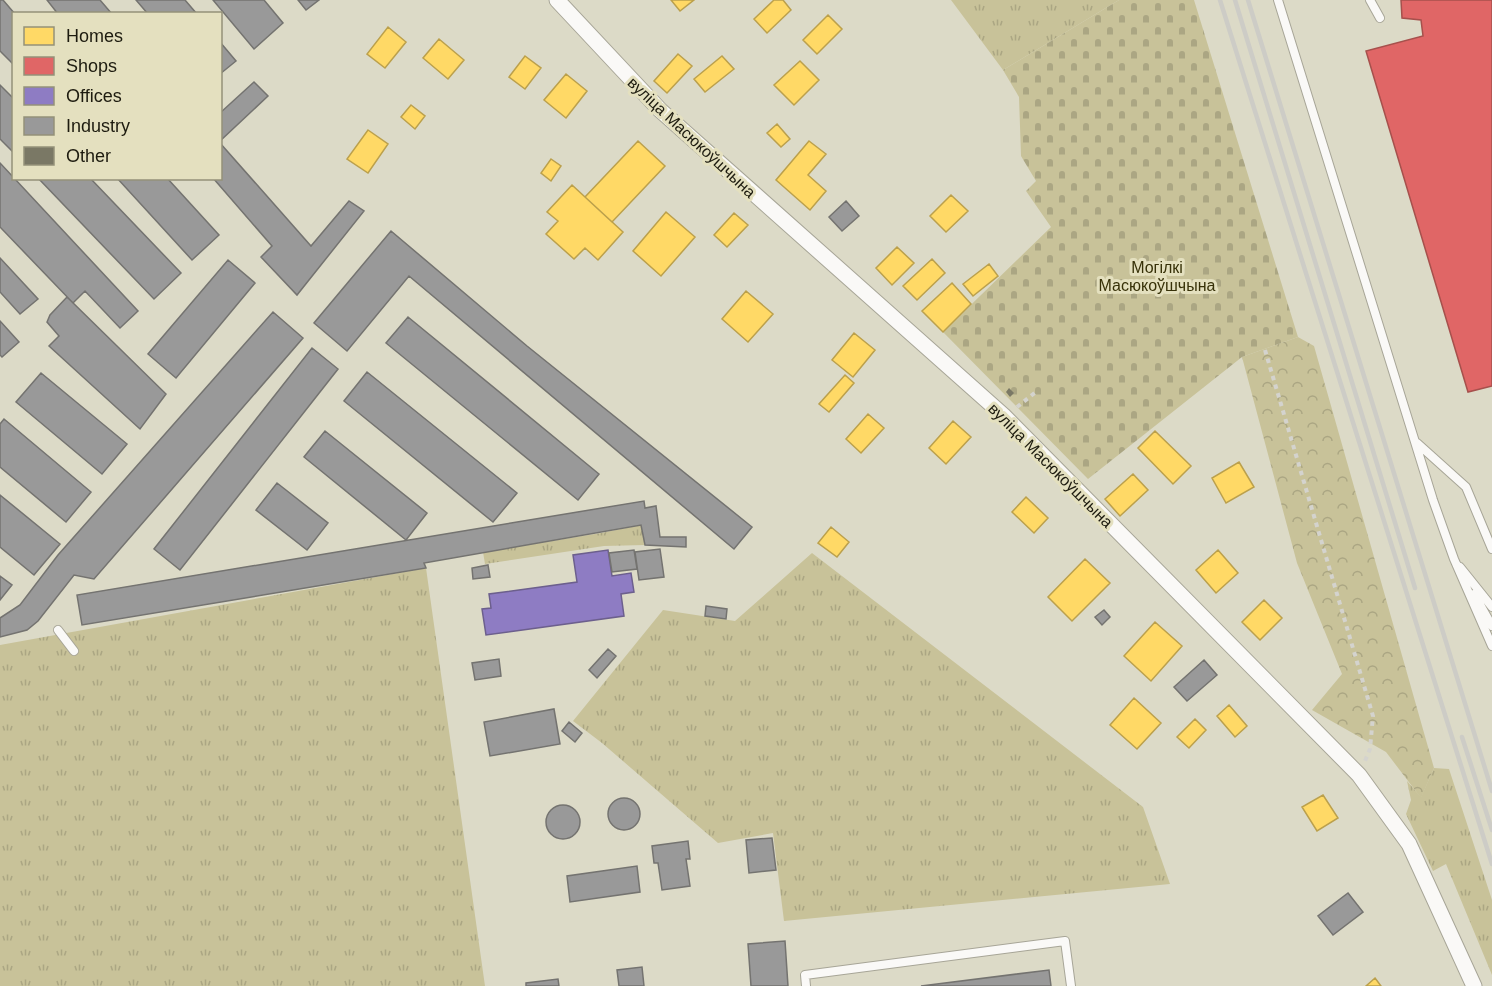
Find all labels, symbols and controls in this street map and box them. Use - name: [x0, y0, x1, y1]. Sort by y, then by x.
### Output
- legend: [12, 12, 222, 180]
- text: Homes: [66, 26, 123, 46]
- text: Shops: [66, 56, 117, 76]
- street label: вуліца Масюкоўшчына: [624, 74, 759, 201]
- text: Offices: [66, 86, 122, 106]
- text: Industry: [66, 116, 130, 136]
- text: Other: [66, 146, 111, 166]
- park label: Могілкі Масюкоўшчына: [1099, 259, 1216, 294]
- street label: вуліца Масюкоўшчына: [985, 400, 1116, 531]

